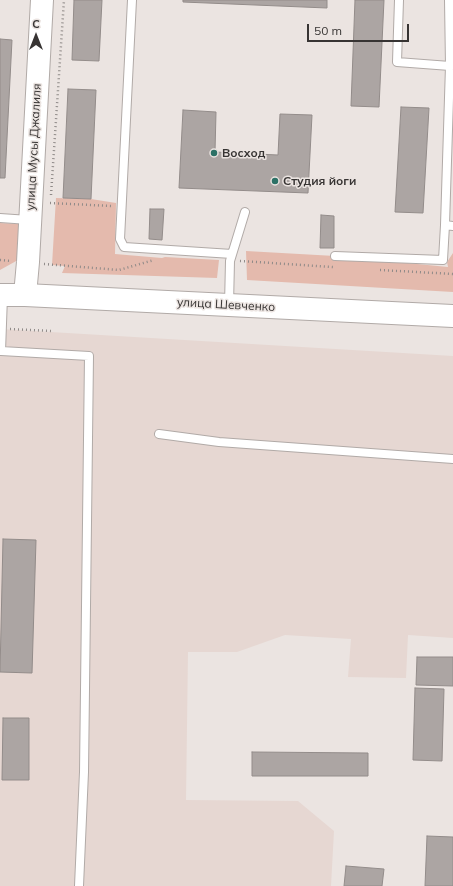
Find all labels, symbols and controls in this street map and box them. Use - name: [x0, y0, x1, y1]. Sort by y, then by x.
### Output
- north arrow: [16, 16, 56, 56]
- scale bar: [309, 16, 411, 42]
- text: С: [32, 17, 40, 31]
- text: 50 m: [314, 23, 342, 38]
- street label: улица Мусы Джалиля: [23, 83, 45, 211]
- place label: Восход: [222, 146, 265, 160]
- marker: Восход: [209, 148, 219, 158]
- place label: Студия йоги: [283, 174, 356, 188]
- marker: Студия йоги: [270, 176, 280, 186]
- street label: улица Шевченко: [176, 295, 276, 315]

